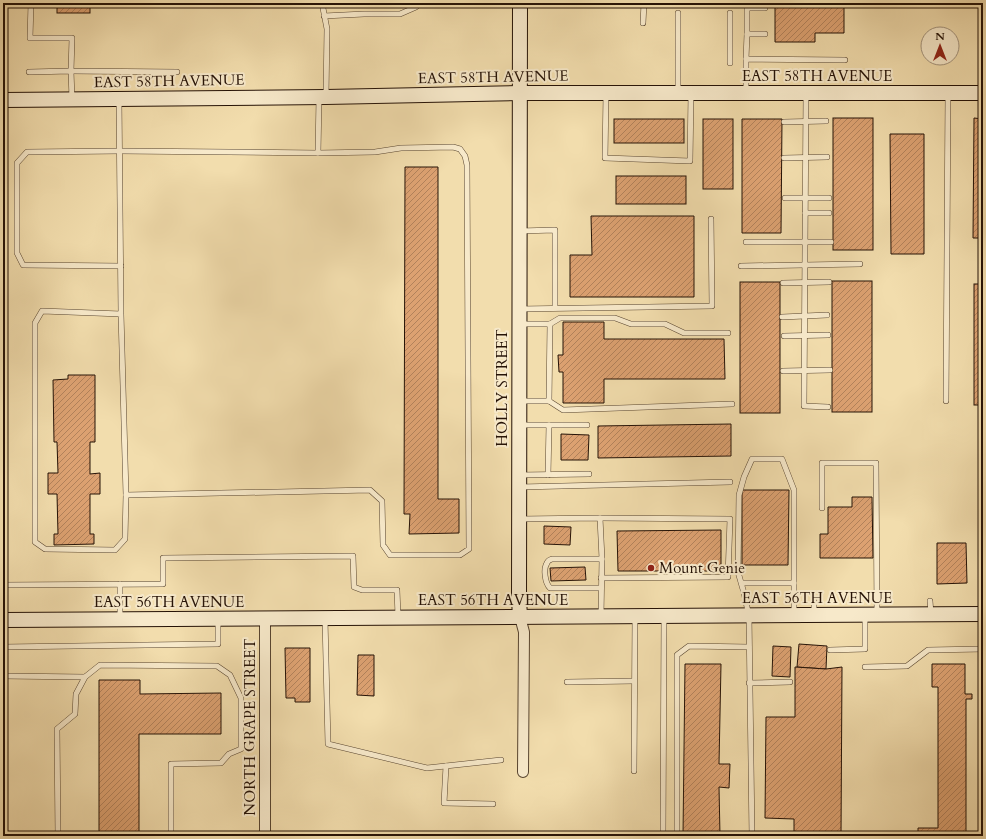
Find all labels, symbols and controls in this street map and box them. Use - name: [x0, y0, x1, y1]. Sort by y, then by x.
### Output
- north arrow: [920, 26, 960, 66]
- text: N: [935, 29, 945, 44]
- street label: EAST 58TH AVENUE: [418, 66, 568, 88]
- street label: EAST 58TH AVENUE: [742, 66, 892, 86]
- street label: EAST 58TH AVENUE: [94, 70, 244, 92]
- street label: HOLLY STREET: [492, 329, 512, 447]
- place label: Mount Genie: [659, 558, 745, 578]
- marker: Mount Genie: [646, 563, 656, 573]
- street label: EAST 56TH AVENUE: [742, 588, 892, 608]
- street label: EAST 56TH AVENUE: [418, 590, 568, 610]
- street label: EAST 56TH AVENUE: [94, 592, 244, 612]
- street label: NORTH GRAPE STREET: [240, 638, 260, 816]

